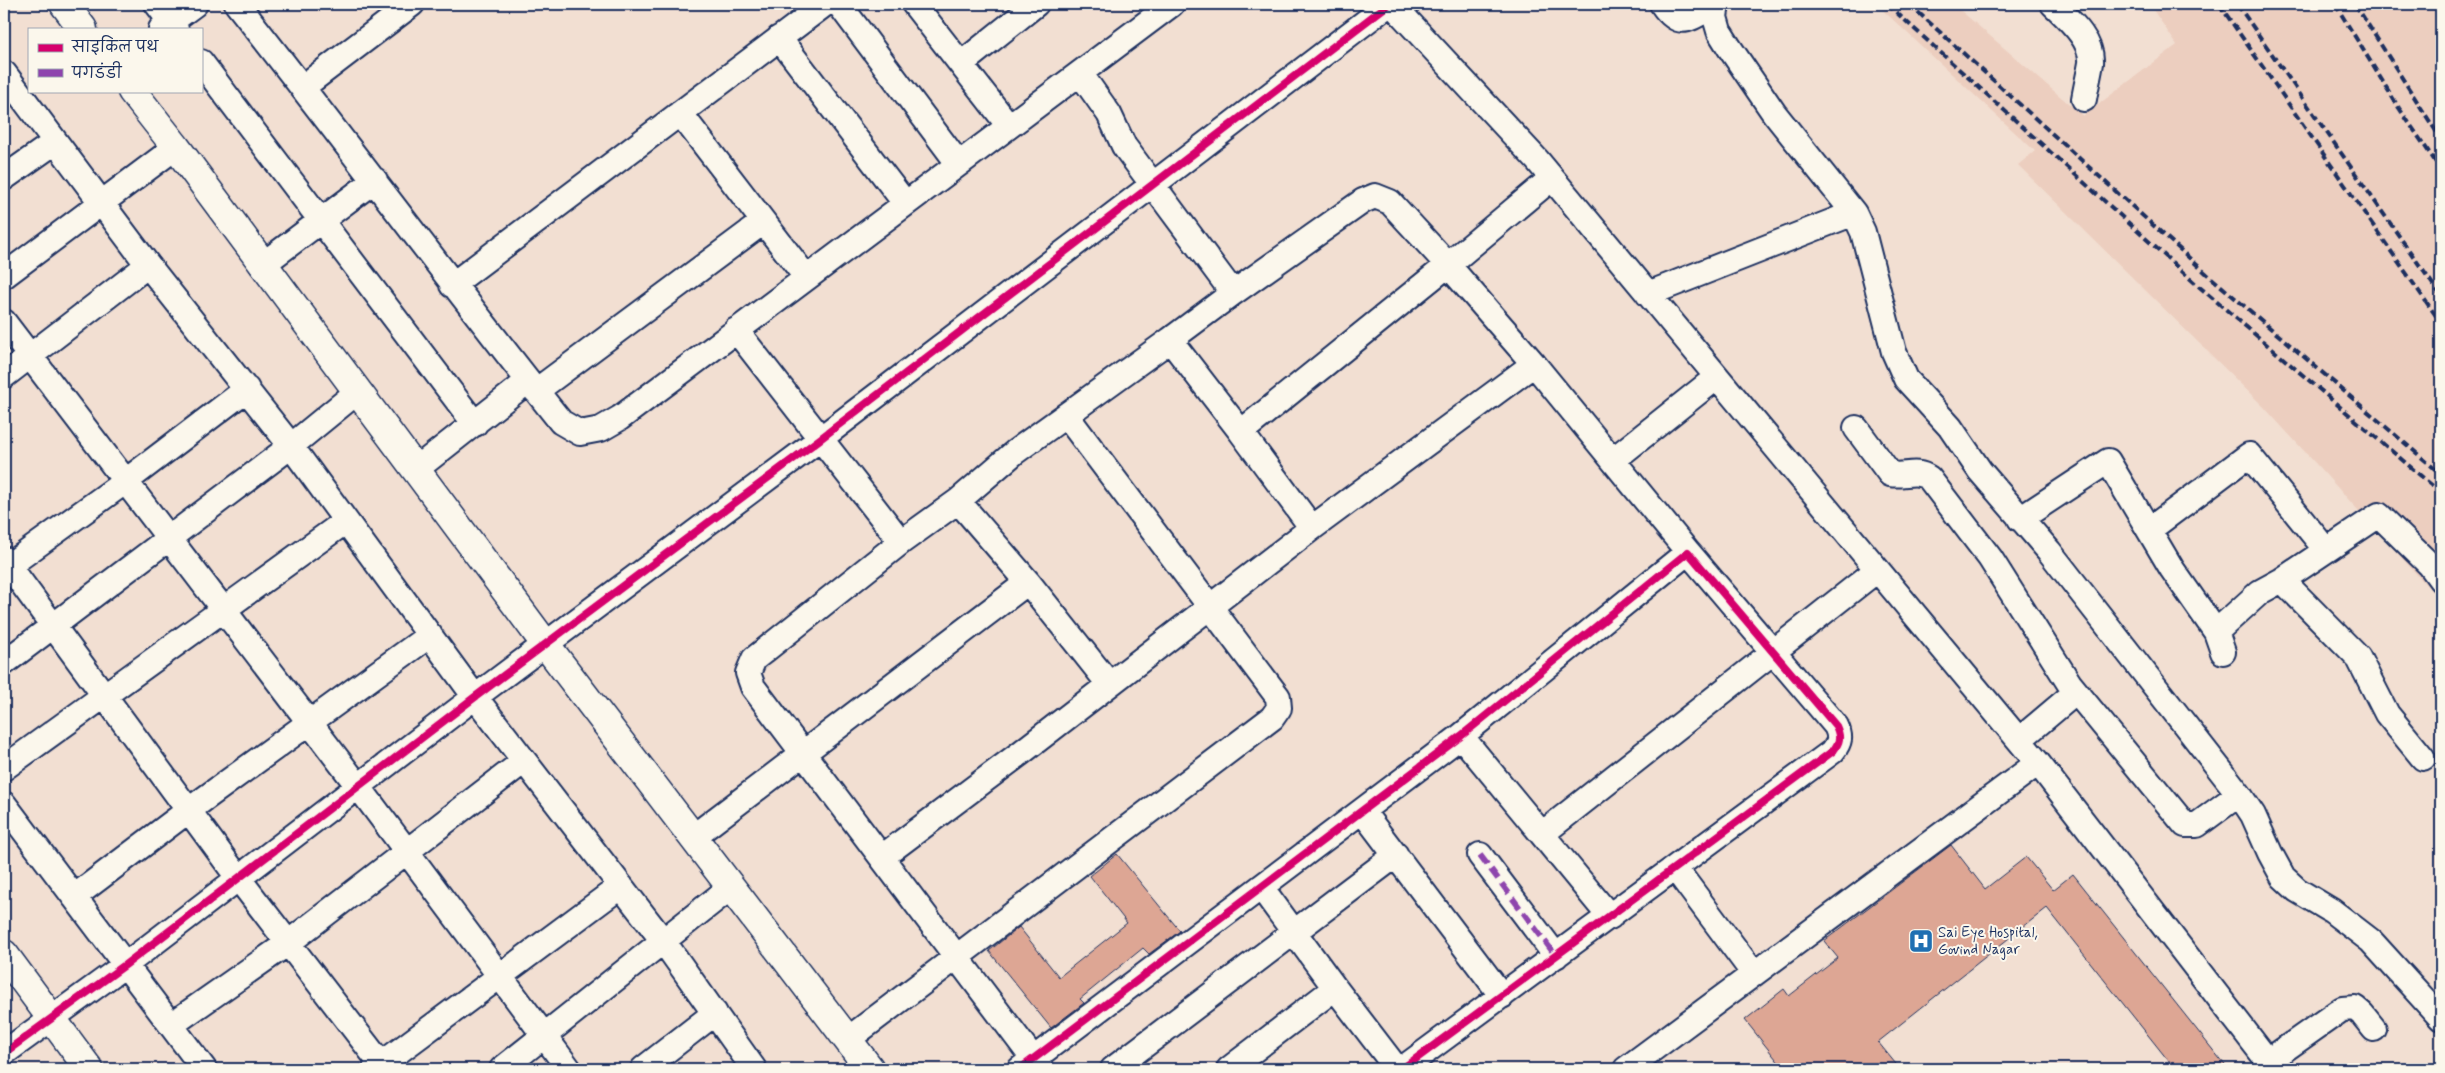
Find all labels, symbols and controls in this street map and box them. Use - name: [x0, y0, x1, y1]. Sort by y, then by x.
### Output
- legend: [28, 28, 202, 92]
- text: साइकिल पथ: [71, 35, 159, 58]
- text: पगडंडी: [71, 61, 122, 84]
- place label: Sai Eye Hospital, Govind Nagar: [1938, 923, 2038, 960]
- hospital icon: Sai Eye Hospital, Govind Nagar: [1908, 928, 1934, 954]

